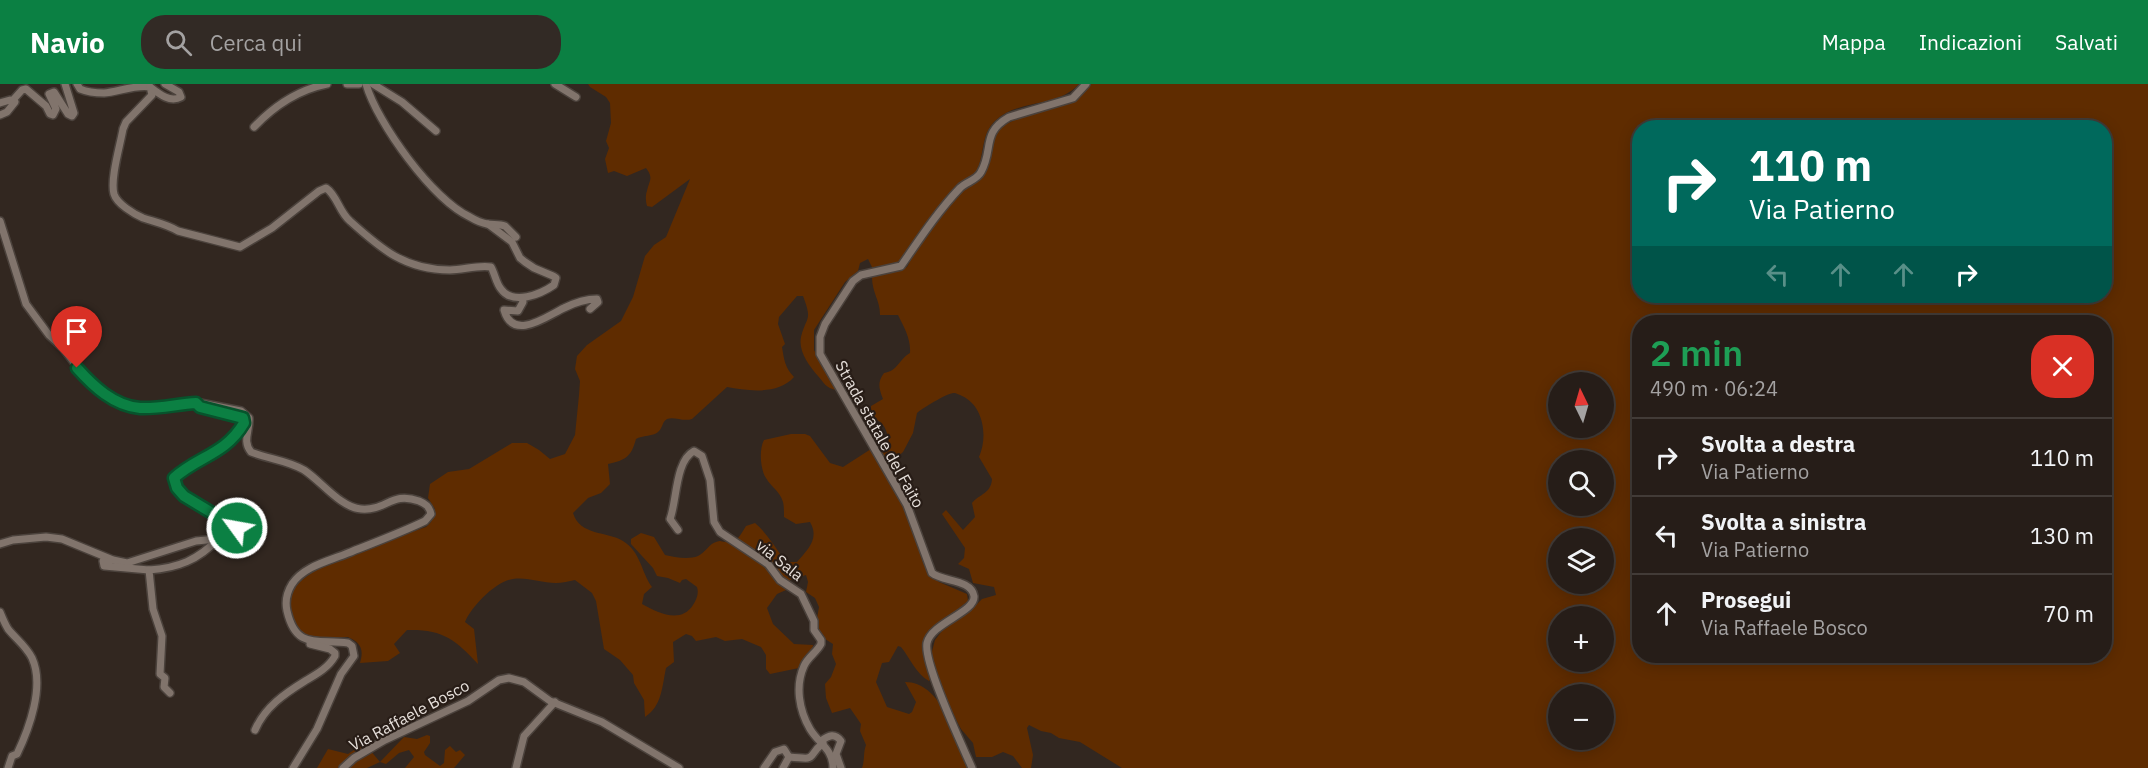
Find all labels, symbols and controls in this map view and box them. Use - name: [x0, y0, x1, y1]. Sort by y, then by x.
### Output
- search box: [141, 15, 561, 69]
- text: Navio: [30, 24, 105, 61]
- icon: search: [162, 26, 195, 59]
- text: Cerca qui: [210, 28, 302, 57]
- text: Mappa: [1822, 28, 1886, 56]
- text: Indicazioni: [1919, 28, 2022, 56]
- text: Salvati: [2055, 28, 2118, 56]
- text: 110 m: [1749, 138, 1872, 193]
- icon: right: [1650, 144, 1728, 222]
- text: Via Patierno: [1749, 191, 1895, 226]
- icon: left: [1761, 258, 1794, 291]
- icon: ahead: [1824, 258, 1857, 291]
- icon: ahead: [1887, 258, 1920, 291]
- icon: right: [1950, 258, 1983, 291]
- pin: [51, 306, 102, 368]
- icon: arrive: [60, 315, 93, 348]
- text: 2 min: [1650, 329, 1743, 376]
- button: close: [2031, 335, 2094, 398]
- street label: Strada statale del Faito: [831, 357, 929, 511]
- north arrow: [1548, 372, 1614, 438]
- map controls: [1548, 372, 1614, 750]
- text: 490 m · 06:24: [1650, 375, 1778, 402]
- text: Svolta a destra: [1701, 429, 1855, 458]
- icon: right: [1650, 441, 1683, 474]
- text: 110 m: [2030, 443, 2094, 472]
- button: search: [1548, 450, 1614, 516]
- text: Via Patierno: [1701, 458, 1809, 485]
- position arrow: [205, 496, 269, 560]
- text: Svolta a sinistra: [1701, 507, 1866, 536]
- icon: left: [1650, 519, 1683, 552]
- text: 130 m: [2030, 521, 2094, 550]
- button: layers: [1548, 528, 1614, 594]
- street label: via Sala: [752, 535, 808, 585]
- text: Via Patierno: [1701, 536, 1809, 563]
- text: Prosegui: [1701, 585, 1791, 614]
- icon: ahead: [1650, 597, 1683, 630]
- text: 70 m: [2043, 599, 2094, 628]
- button: +: [1548, 606, 1614, 672]
- text: Via Raffaele Bosco: [1701, 614, 1868, 641]
- street label: Via Raffaele Bosco: [345, 675, 473, 755]
- button: −: [1548, 684, 1614, 750]

